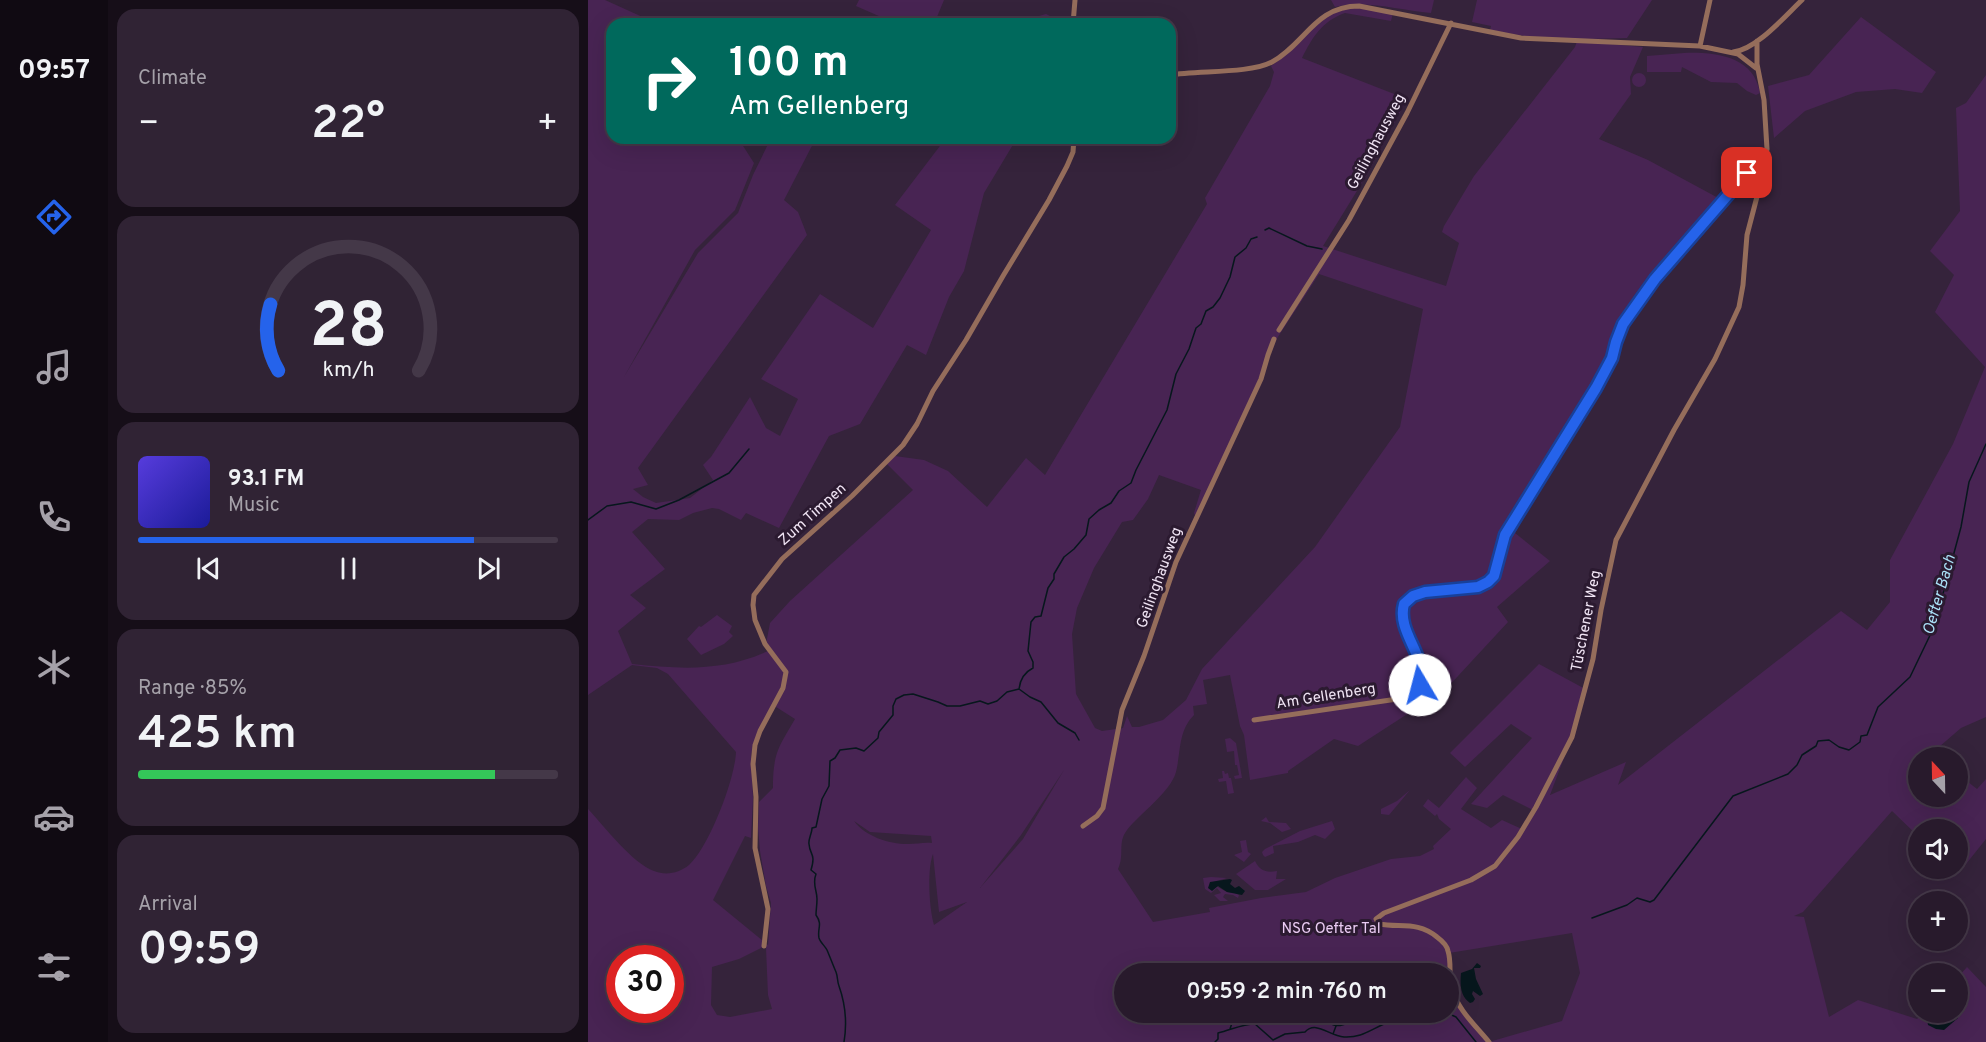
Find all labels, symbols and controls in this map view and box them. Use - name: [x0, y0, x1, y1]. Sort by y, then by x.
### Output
- text: 100 m: [729, 38, 848, 91]
- icon: right: [630, 42, 708, 120]
- text: 09:57: [18, 54, 90, 88]
- text: Climate: [138, 66, 207, 92]
- text: Am Gellenberg: [729, 90, 909, 124]
- street label: Geilinghausweg: [1344, 91, 1410, 193]
- text: 22°: [311, 97, 385, 154]
- text: −: [138, 104, 159, 146]
- text: +: [537, 104, 558, 146]
- pin: [1721, 147, 1772, 198]
- icon: arrive: [1730, 156, 1763, 189]
- icon: directions: [33, 196, 75, 238]
- text: 28: [309, 291, 387, 370]
- icon: music: [33, 346, 75, 388]
- text: km/h: [322, 358, 374, 385]
- text: 93.1 FM: [228, 466, 304, 493]
- street label: Zum Timpen: [775, 480, 851, 550]
- text: Music: [228, 493, 280, 519]
- icon: phone: [33, 496, 75, 538]
- street label: Geilinghausweg: [1133, 525, 1187, 631]
- icon: previous: [192, 552, 225, 585]
- icon: pause: [332, 552, 365, 585]
- icon: next: [472, 552, 505, 585]
- water label: Oefter Bach: [1919, 552, 1961, 637]
- street label: Tüschener Weg: [1568, 569, 1606, 673]
- icon: climate: [33, 646, 75, 688]
- position arrow: [1388, 653, 1452, 717]
- text: Range · 85%: [138, 676, 247, 702]
- street label: Am Gellenberg: [1275, 680, 1377, 714]
- text: 425 km: [138, 707, 297, 764]
- north arrow: [1908, 747, 1968, 807]
- map controls: [1908, 747, 1968, 1023]
- icon: car: [33, 796, 75, 838]
- button: sound: [1908, 819, 1968, 879]
- button: +: [1908, 891, 1968, 951]
- text: Arrival: [138, 892, 198, 918]
- park label: NSG Oefter Tal: [1281, 920, 1381, 939]
- text: 09:59: [138, 923, 260, 980]
- speed limit sign: 30: [606, 945, 684, 1023]
- icon: filters: [33, 946, 75, 988]
- button: −: [1908, 963, 1968, 1023]
- text: 09:59 · 2 min · 760 m: [1186, 979, 1387, 1006]

